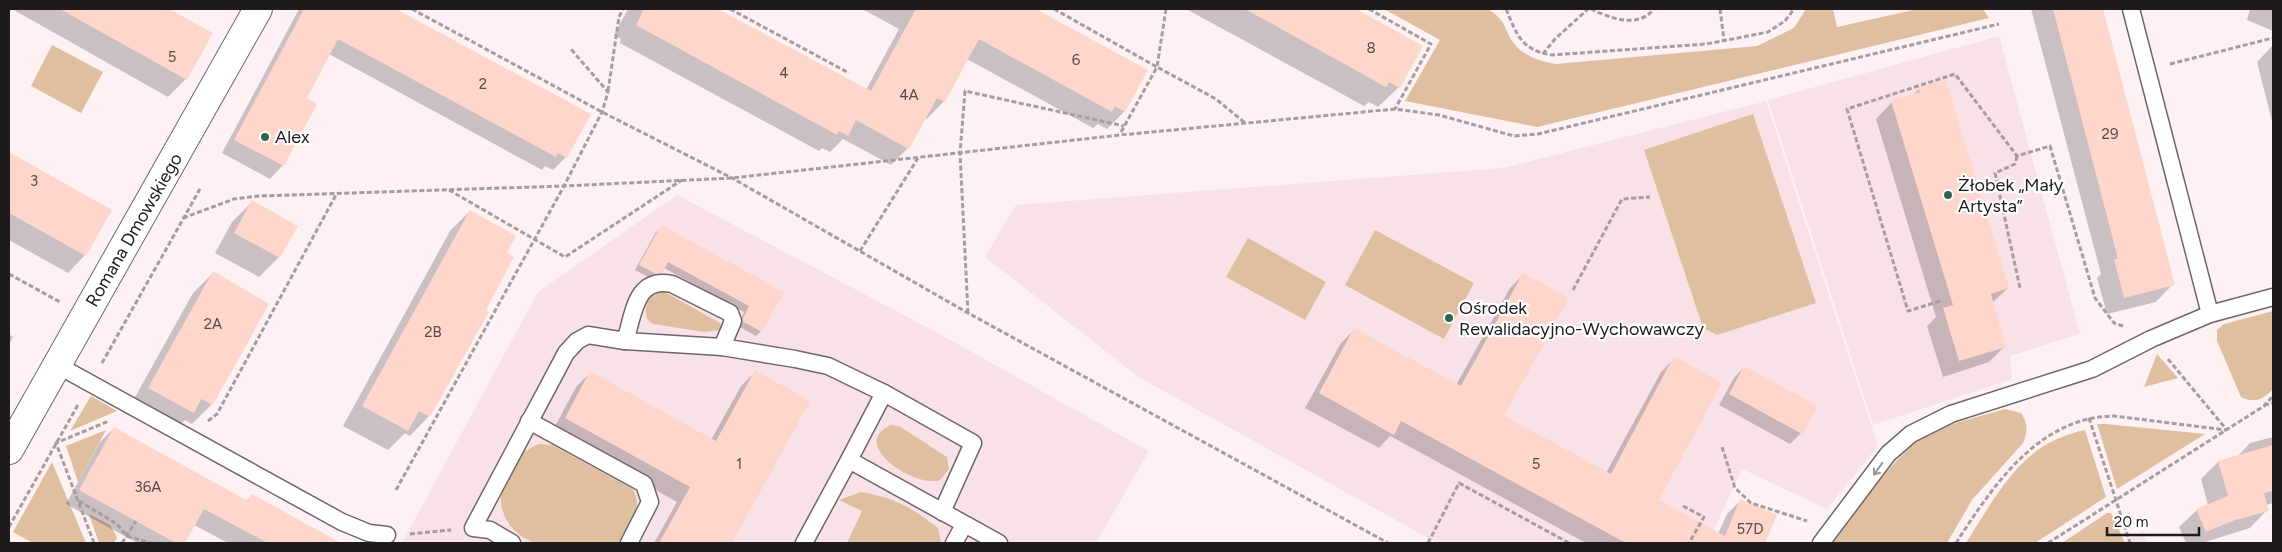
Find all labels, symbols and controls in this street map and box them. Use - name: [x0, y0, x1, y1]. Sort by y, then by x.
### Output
- house number: 8: [1366, 39, 1376, 57]
- house number: 5: [168, 48, 176, 66]
- house number: 6: [1072, 51, 1081, 69]
- house number: 4: [779, 64, 789, 82]
- house number: 2: [479, 75, 487, 93]
- house number: 4A: [899, 86, 919, 104]
- house number: 29: [2102, 125, 2118, 143]
- place label: Alex: [275, 126, 310, 148]
- marker: Alex: [259, 131, 271, 143]
- street label: Romana Dmowskiego: [81, 149, 187, 311]
- house number: 3: [30, 172, 38, 190]
- place label: Żłobek „Mały Artysta”: [1958, 174, 2064, 217]
- marker: Żłobek „Mały Artysta”: [1942, 189, 1954, 201]
- place label: Ośrodek Rewalidacyjno-Wychowawczy: [1459, 297, 1705, 340]
- marker: Ośrodek Rewalidacyjno-Wychowawczy: [1443, 312, 1455, 324]
- house number: 2A: [204, 315, 222, 333]
- house number: 2B: [424, 323, 442, 341]
- house number: 1: [736, 455, 742, 473]
- house number: 5: [1532, 455, 1540, 473]
- one-way arrow: [1873, 461, 1883, 475]
- house number: 36A: [135, 478, 161, 496]
- scale bar: [2107, 504, 2200, 536]
- text: 20 m: [2114, 513, 2148, 531]
- house number: 57D: [1736, 520, 1764, 538]

